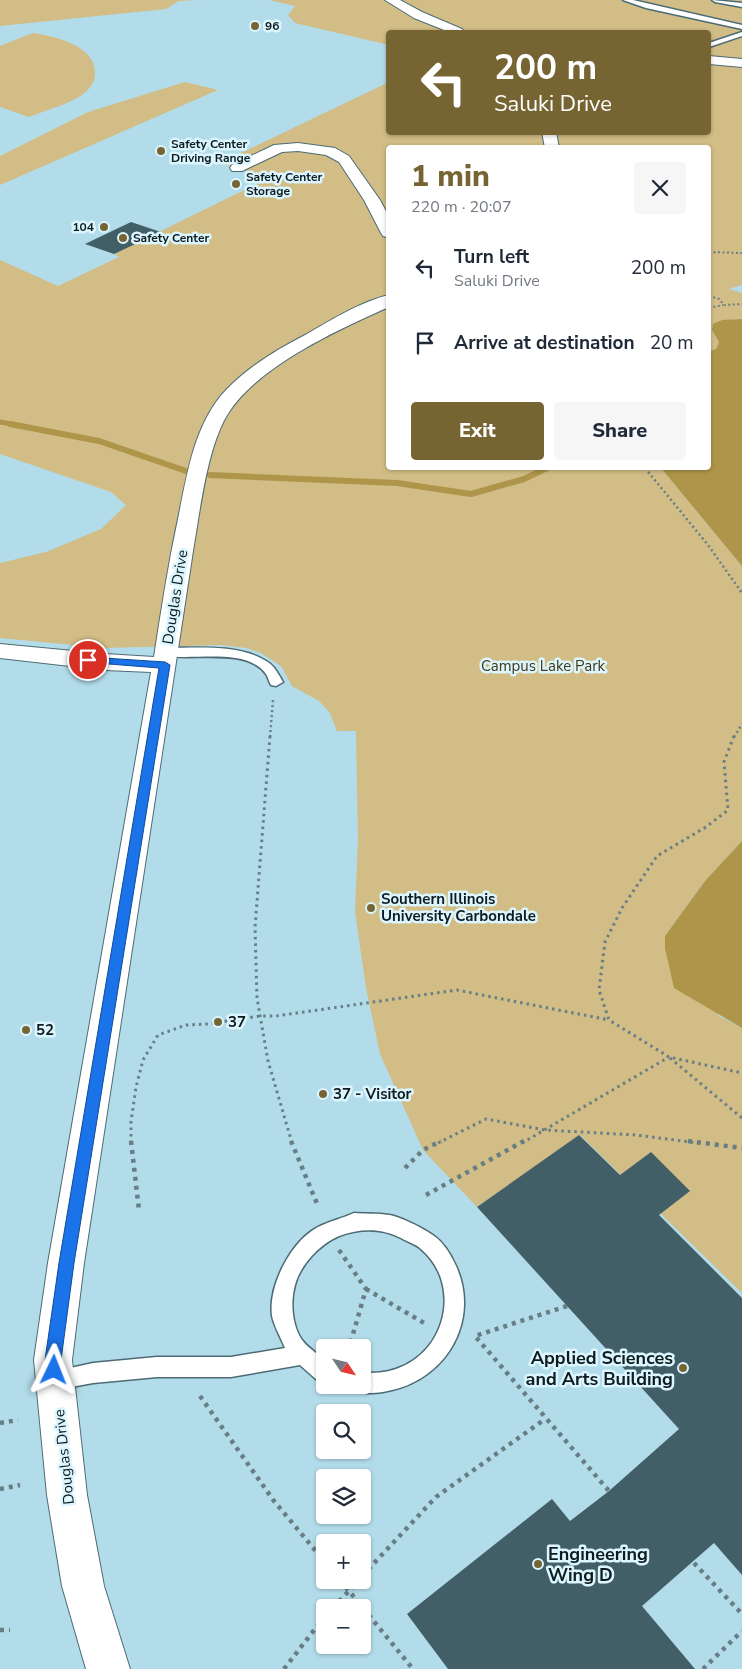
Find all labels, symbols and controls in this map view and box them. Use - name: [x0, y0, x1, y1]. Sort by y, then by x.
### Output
- place label: 96: [265, 18, 279, 34]
- marker: 96: [249, 20, 261, 32]
- text: 200 m: [494, 44, 597, 91]
- icon: left: [411, 50, 476, 115]
- text: Saluki Drive: [494, 89, 612, 119]
- place label: Safety Center Driving Range: [171, 136, 251, 166]
- marker: Safety Center Driving Range: [155, 145, 167, 157]
- text: 1 min: [411, 156, 490, 197]
- button: close: [634, 162, 686, 214]
- place label: Safety Center Storage: [246, 169, 322, 199]
- marker: Safety Center Storage: [230, 178, 242, 190]
- text: 220 m · 20:07: [411, 196, 512, 218]
- place label: 104: [72, 219, 94, 235]
- marker: 104: [98, 221, 110, 233]
- place label: Safety Center: [133, 230, 209, 246]
- marker: Safety Center: [117, 232, 129, 244]
- text: Turn left: [454, 244, 529, 270]
- icon: left: [411, 254, 439, 282]
- text: 200 m: [631, 255, 686, 281]
- text: Saluki Drive: [454, 270, 540, 292]
- icon: arrive: [411, 329, 439, 357]
- text: Arrive at destination: [454, 330, 635, 356]
- text: 20 m: [650, 330, 694, 356]
- button: Exit: [411, 402, 544, 460]
- button: Share: [554, 402, 686, 460]
- street label: Douglas Drive: [158, 548, 192, 646]
- pin: [67, 639, 109, 681]
- icon: arrive: [74, 646, 102, 674]
- park label: Campus Lake Park: [481, 656, 606, 676]
- place label: Southern Illinois University Carbondale: [381, 889, 536, 926]
- marker: Southern Illinois University Carbondale: [365, 902, 377, 914]
- place label: 37: [228, 1012, 246, 1032]
- marker: 37: [212, 1016, 224, 1028]
- place label: 52: [36, 1020, 54, 1040]
- marker: 52: [20, 1024, 32, 1036]
- place label: 37 - Visitor: [333, 1084, 412, 1104]
- marker: 37 - Visitor: [317, 1088, 329, 1100]
- north arrow: [316, 1339, 371, 1394]
- map controls: [316, 1339, 371, 1654]
- position arrow: [27, 1343, 79, 1395]
- place label: Applied Sciences and Arts Building: [526, 1346, 673, 1391]
- marker: Applied Sciences and Arts Building: [677, 1362, 689, 1374]
- button: search: [316, 1404, 371, 1459]
- street label: Douglas Drive: [49, 1408, 79, 1506]
- button: layers: [316, 1469, 371, 1524]
- button: +: [316, 1534, 371, 1589]
- place label: Engineering Wing D: [548, 1542, 648, 1587]
- marker: Engineering Wing D: [532, 1558, 544, 1570]
- button: −: [316, 1599, 371, 1654]

